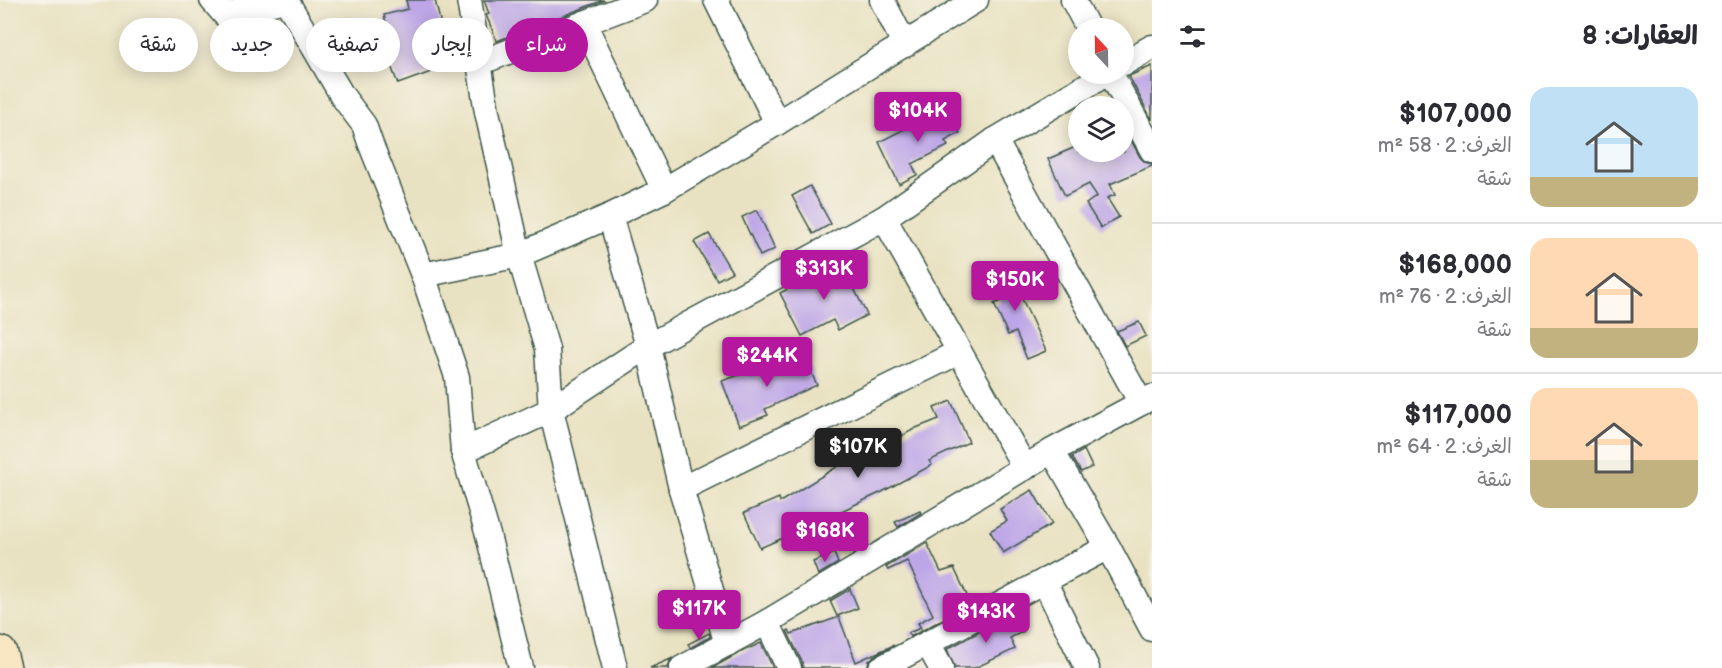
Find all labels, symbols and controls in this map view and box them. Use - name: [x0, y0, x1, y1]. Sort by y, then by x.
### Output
- chip: شقة: [119, 18, 198, 72]
- chip: جديد: [210, 18, 294, 72]
- chip: تصفية: [306, 18, 400, 72]
- chip: إيجار: [412, 18, 493, 72]
- chip: شراء: [505, 18, 588, 72]
- north arrow: [1068, 18, 1134, 84]
- map controls: [1068, 18, 1134, 162]
- icon: filters: [1176, 20, 1209, 53]
- text: العقارات: 8: [1582, 21, 1698, 52]
- pin: $104K: [876, 92, 960, 143]
- button: layers: [1068, 96, 1134, 162]
- text: $104K: [888, 99, 948, 123]
- text: $107,000: [1399, 99, 1512, 130]
- icon: home: [1578, 111, 1650, 183]
- text: الغرف: 2 · 58 m²: [1378, 134, 1512, 158]
- text: شقة: [1477, 167, 1512, 191]
- pin: $313K: [782, 250, 866, 301]
- text: $168,000: [1398, 250, 1512, 281]
- text: $313K: [795, 257, 853, 281]
- pin: $150K: [973, 261, 1057, 312]
- icon: home: [1578, 262, 1650, 334]
- text: $150K: [985, 268, 1045, 292]
- text: الغرف: 2 · 76 m²: [1379, 285, 1512, 309]
- text: شقة: [1477, 318, 1512, 342]
- pin: $244K: [725, 337, 809, 388]
- text: $244K: [736, 344, 798, 368]
- text: $117,000: [1404, 400, 1512, 431]
- icon: home: [1578, 412, 1650, 484]
- pin: $107K: [816, 428, 900, 479]
- text: $107K: [829, 435, 887, 459]
- text: الغرف: 2 · 64 m²: [1377, 435, 1512, 459]
- text: شقة: [1477, 468, 1512, 492]
- pin: $168K: [783, 512, 867, 563]
- text: $168K: [795, 519, 855, 543]
- pin: $117K: [657, 590, 741, 641]
- pin: $143K: [944, 593, 1028, 644]
- text: $117K: [672, 597, 726, 621]
- text: $143K: [957, 600, 1015, 624]

